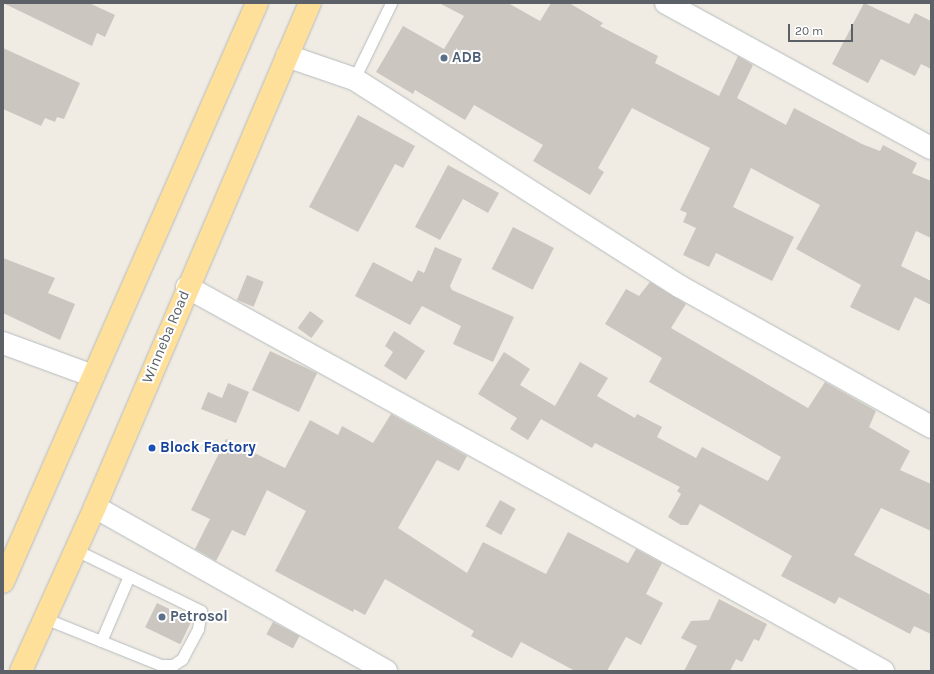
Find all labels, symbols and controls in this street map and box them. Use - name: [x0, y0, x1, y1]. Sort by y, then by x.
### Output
- scale bar: [790, 16, 855, 42]
- text: 20 m: [795, 24, 823, 38]
- place label: ADB: [452, 49, 481, 67]
- marker: ADB: [439, 53, 449, 63]
- street label: Winneba Road: [138, 288, 194, 386]
- place label: Block Factory: [160, 439, 256, 457]
- marker: Block Factory: [147, 443, 157, 453]
- place label: Petrosol: [170, 608, 228, 626]
- marker: Petrosol: [157, 612, 167, 622]

